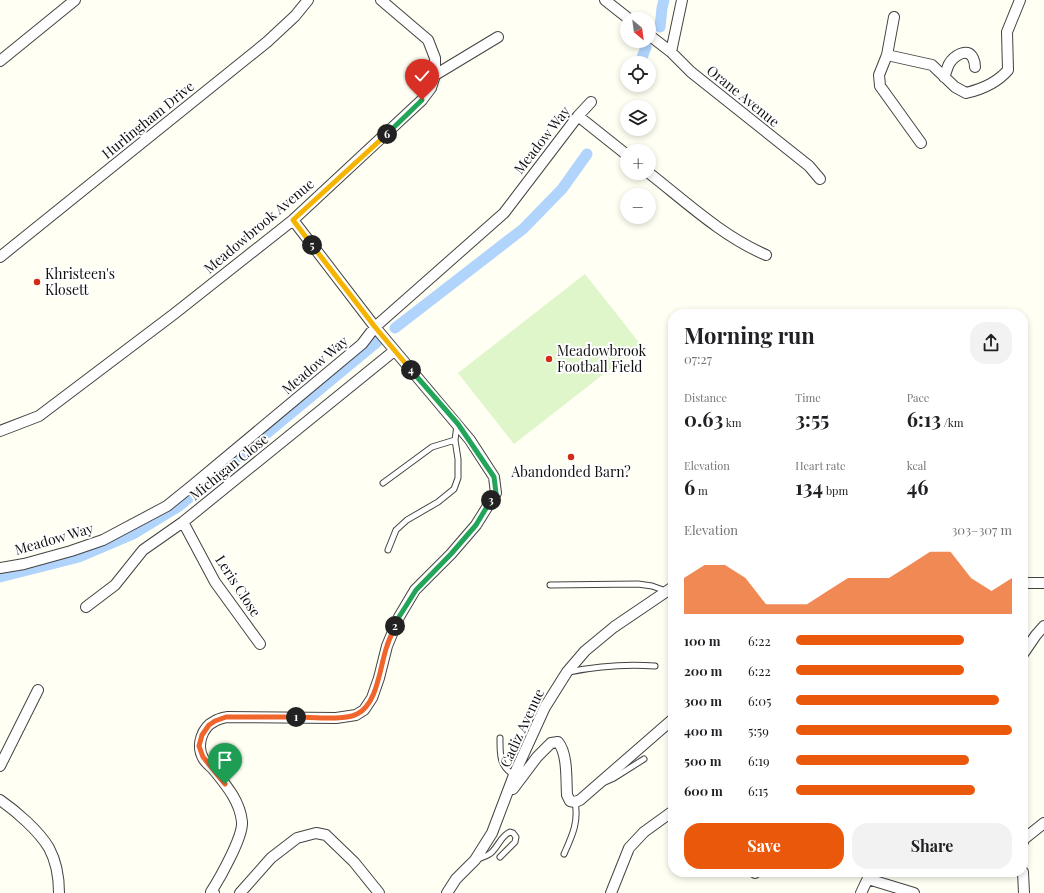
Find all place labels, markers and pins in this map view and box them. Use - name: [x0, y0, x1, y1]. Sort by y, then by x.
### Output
- pin: [405, 59, 439, 100]
- pin: 6: [377, 124, 397, 144]
- pin: 5: [302, 235, 322, 255]
- place label: Khristeen's Klosett: [45, 264, 115, 299]
- marker: Khristeen's Klosett: [32, 277, 42, 287]
- place label: Meadowbrook Football Field: [557, 341, 647, 376]
- marker: Meadowbrook Football Field: [544, 354, 554, 364]
- pin: 4: [401, 360, 421, 380]
- marker: Abandonded Barn?: [566, 452, 576, 462]
- place label: Abandonded Barn?: [510, 462, 631, 481]
- pin: 3: [481, 490, 501, 510]
- pin: 2: [385, 616, 405, 636]
- pin: 1: [286, 707, 306, 727]
- pin: [208, 743, 242, 784]

